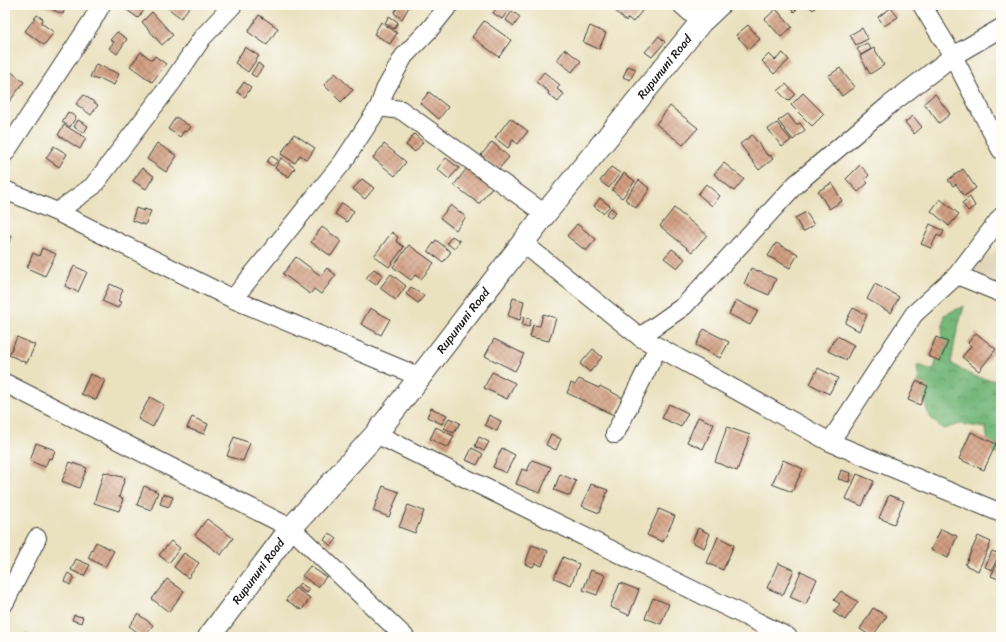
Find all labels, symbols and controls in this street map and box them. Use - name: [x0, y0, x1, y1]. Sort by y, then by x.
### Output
- street label: Rupununi Road: [631, 28, 699, 104]
- street label: Rupununi Road: [431, 282, 497, 358]
- street label: Rupununi Road: [226, 532, 292, 609]

